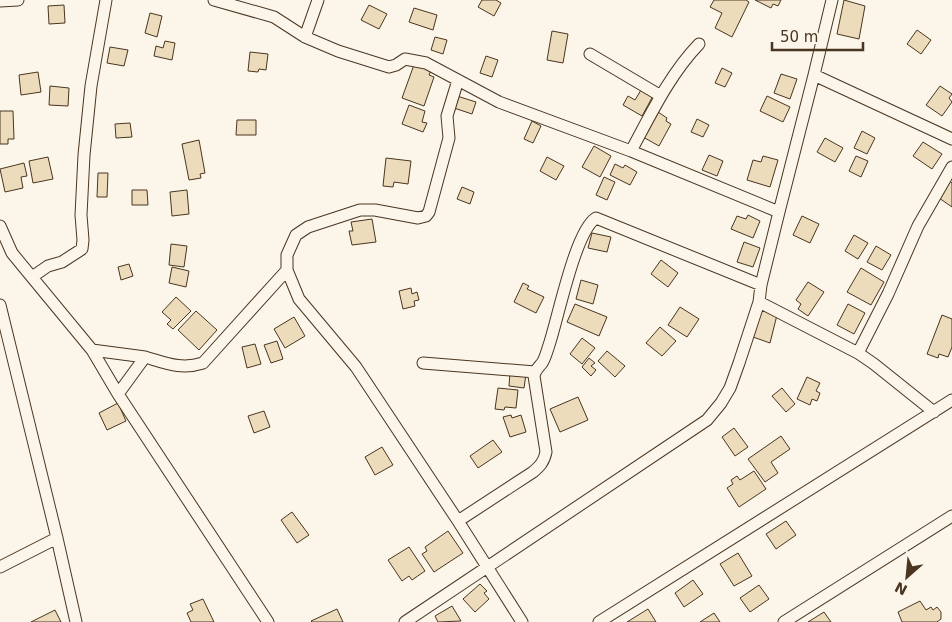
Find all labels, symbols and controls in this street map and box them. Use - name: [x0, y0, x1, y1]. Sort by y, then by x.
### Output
- scale bar: [772, 20, 863, 52]
- text: 50 m: [780, 28, 818, 46]
- north arrow: [882, 552, 932, 602]
- text: N: [892, 579, 910, 598]

